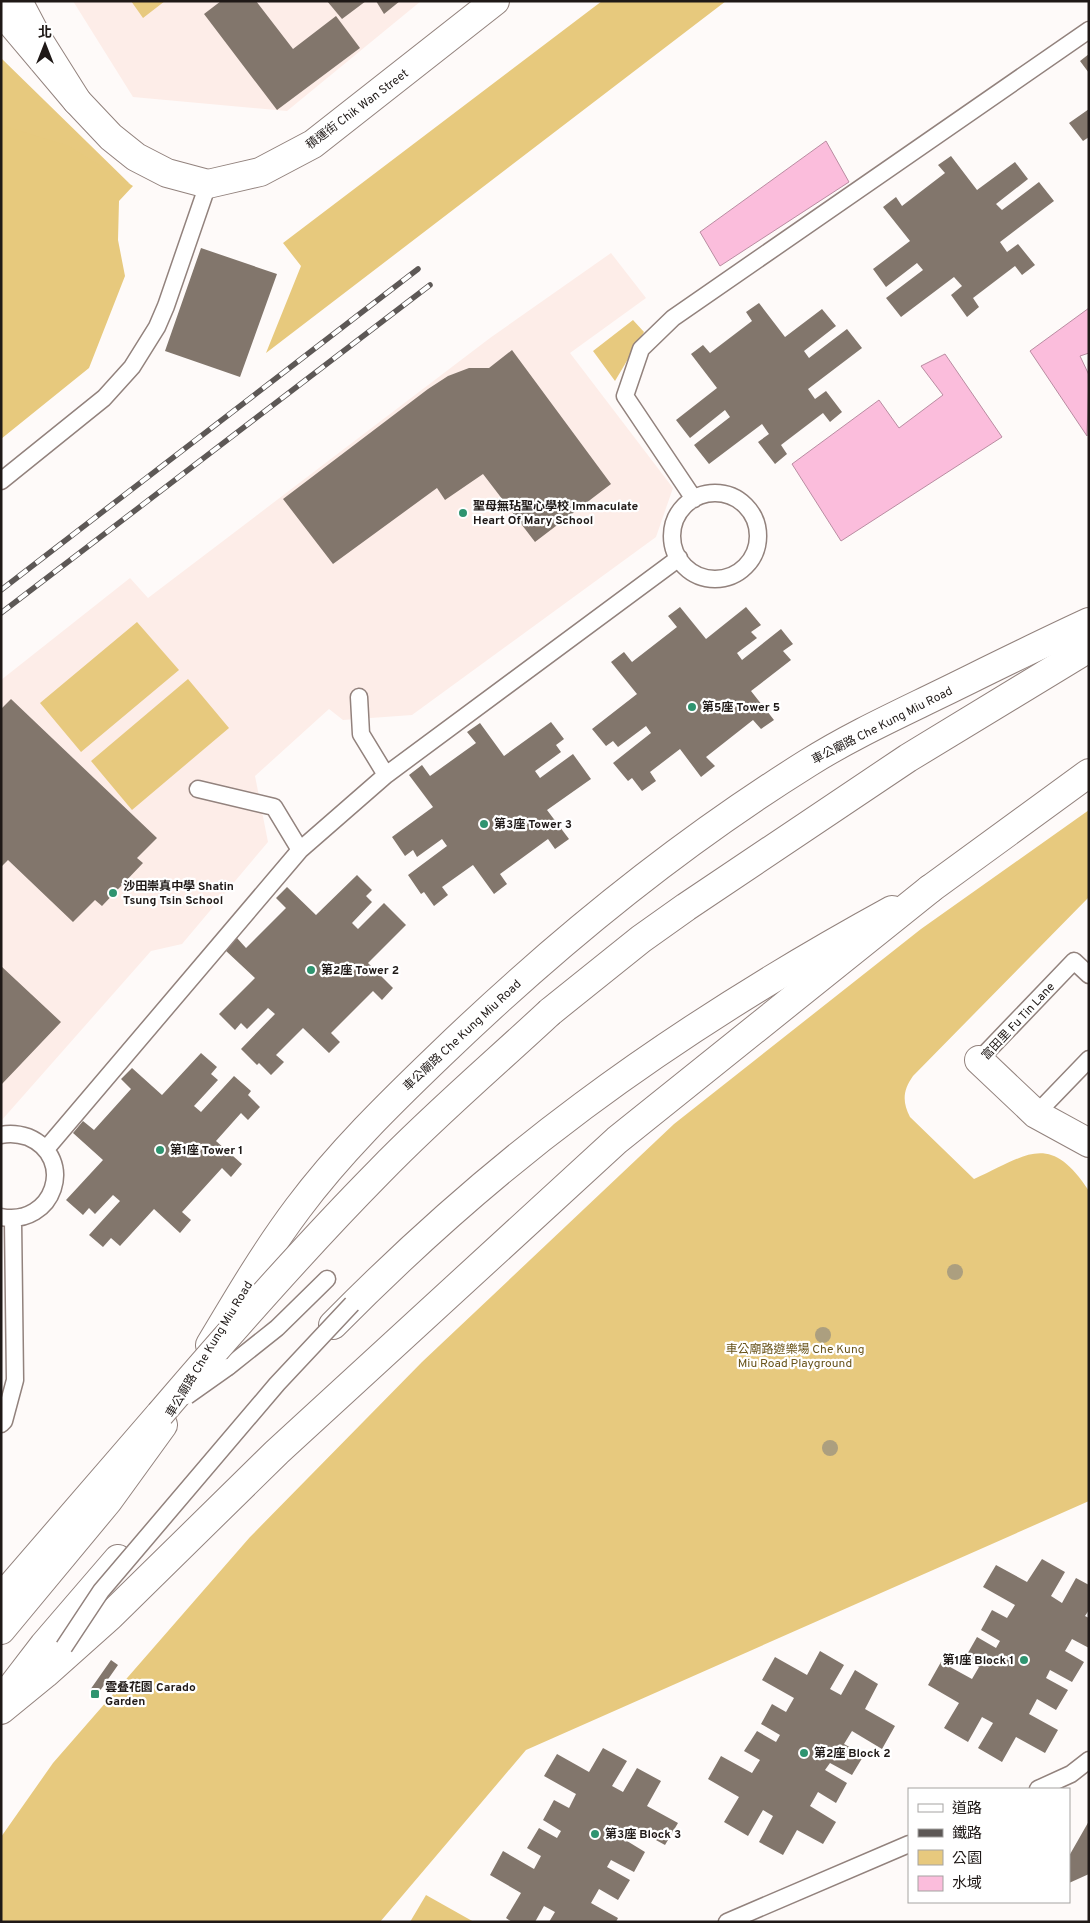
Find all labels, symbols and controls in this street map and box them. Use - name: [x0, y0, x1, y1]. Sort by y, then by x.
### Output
- north arrow: [20, 20, 70, 70]
- text: 北: [38, 25, 52, 42]
- street label: 積運街 Chik Wan Street: [303, 66, 412, 154]
- place label: 聖母無玷聖心學校 Immaculate Heart Of Mary School: [473, 499, 639, 529]
- marker: 聖母無玷聖心學校 Immaculate Heart Of Mary School: [457, 507, 469, 519]
- street label: 車公廟路 Che Kung Miu Road: [809, 683, 956, 768]
- place label: 第5座 Tower 5: [702, 700, 780, 716]
- marker: 第5座 Tower 5: [686, 701, 698, 713]
- place label: 第3座 Tower 3: [494, 817, 572, 833]
- marker: 第3座 Tower 3: [478, 818, 490, 830]
- place label: 沙田崇真中學 Shatin Tsung Tsin School: [123, 879, 234, 909]
- marker: 沙田崇真中學 Shatin Tsung Tsin School: [107, 887, 119, 899]
- place label: 第2座 Tower 2: [321, 963, 399, 979]
- marker: 第2座 Tower 2: [305, 964, 317, 976]
- street label: 車公廟路 Che Kung Miu Road: [400, 977, 525, 1095]
- street label: 富田里 Fu Tin Lane: [979, 979, 1059, 1064]
- place label: 第1座 Tower 1: [170, 1143, 243, 1159]
- marker: 第1座 Tower 1: [154, 1144, 166, 1156]
- street label: 車公廟路 Che Kung Miu Road: [163, 1279, 257, 1421]
- park label: 車公廟路遊樂場 Che Kung Miu Road Playground: [725, 1342, 865, 1372]
- place label: 第1座 Block 1: [943, 1653, 1014, 1669]
- marker: 第1座 Block 1: [1018, 1654, 1030, 1666]
- place label: 雲叠花園 Carado Garden: [105, 1680, 196, 1710]
- marker: 雲叠花園 Carado Garden: [89, 1688, 101, 1700]
- place label: 第2座 Block 2: [814, 1746, 891, 1762]
- marker: 第2座 Block 2: [798, 1747, 810, 1759]
- legend: [908, 1788, 1070, 1903]
- text: 道路: [952, 1800, 982, 1819]
- text: 鐵路: [952, 1825, 982, 1844]
- place label: 第3座 Block 3: [605, 1827, 681, 1843]
- marker: 第3座 Block 3: [589, 1828, 601, 1840]
- text: 公園: [952, 1850, 982, 1869]
- text: 水域: [952, 1875, 982, 1894]

